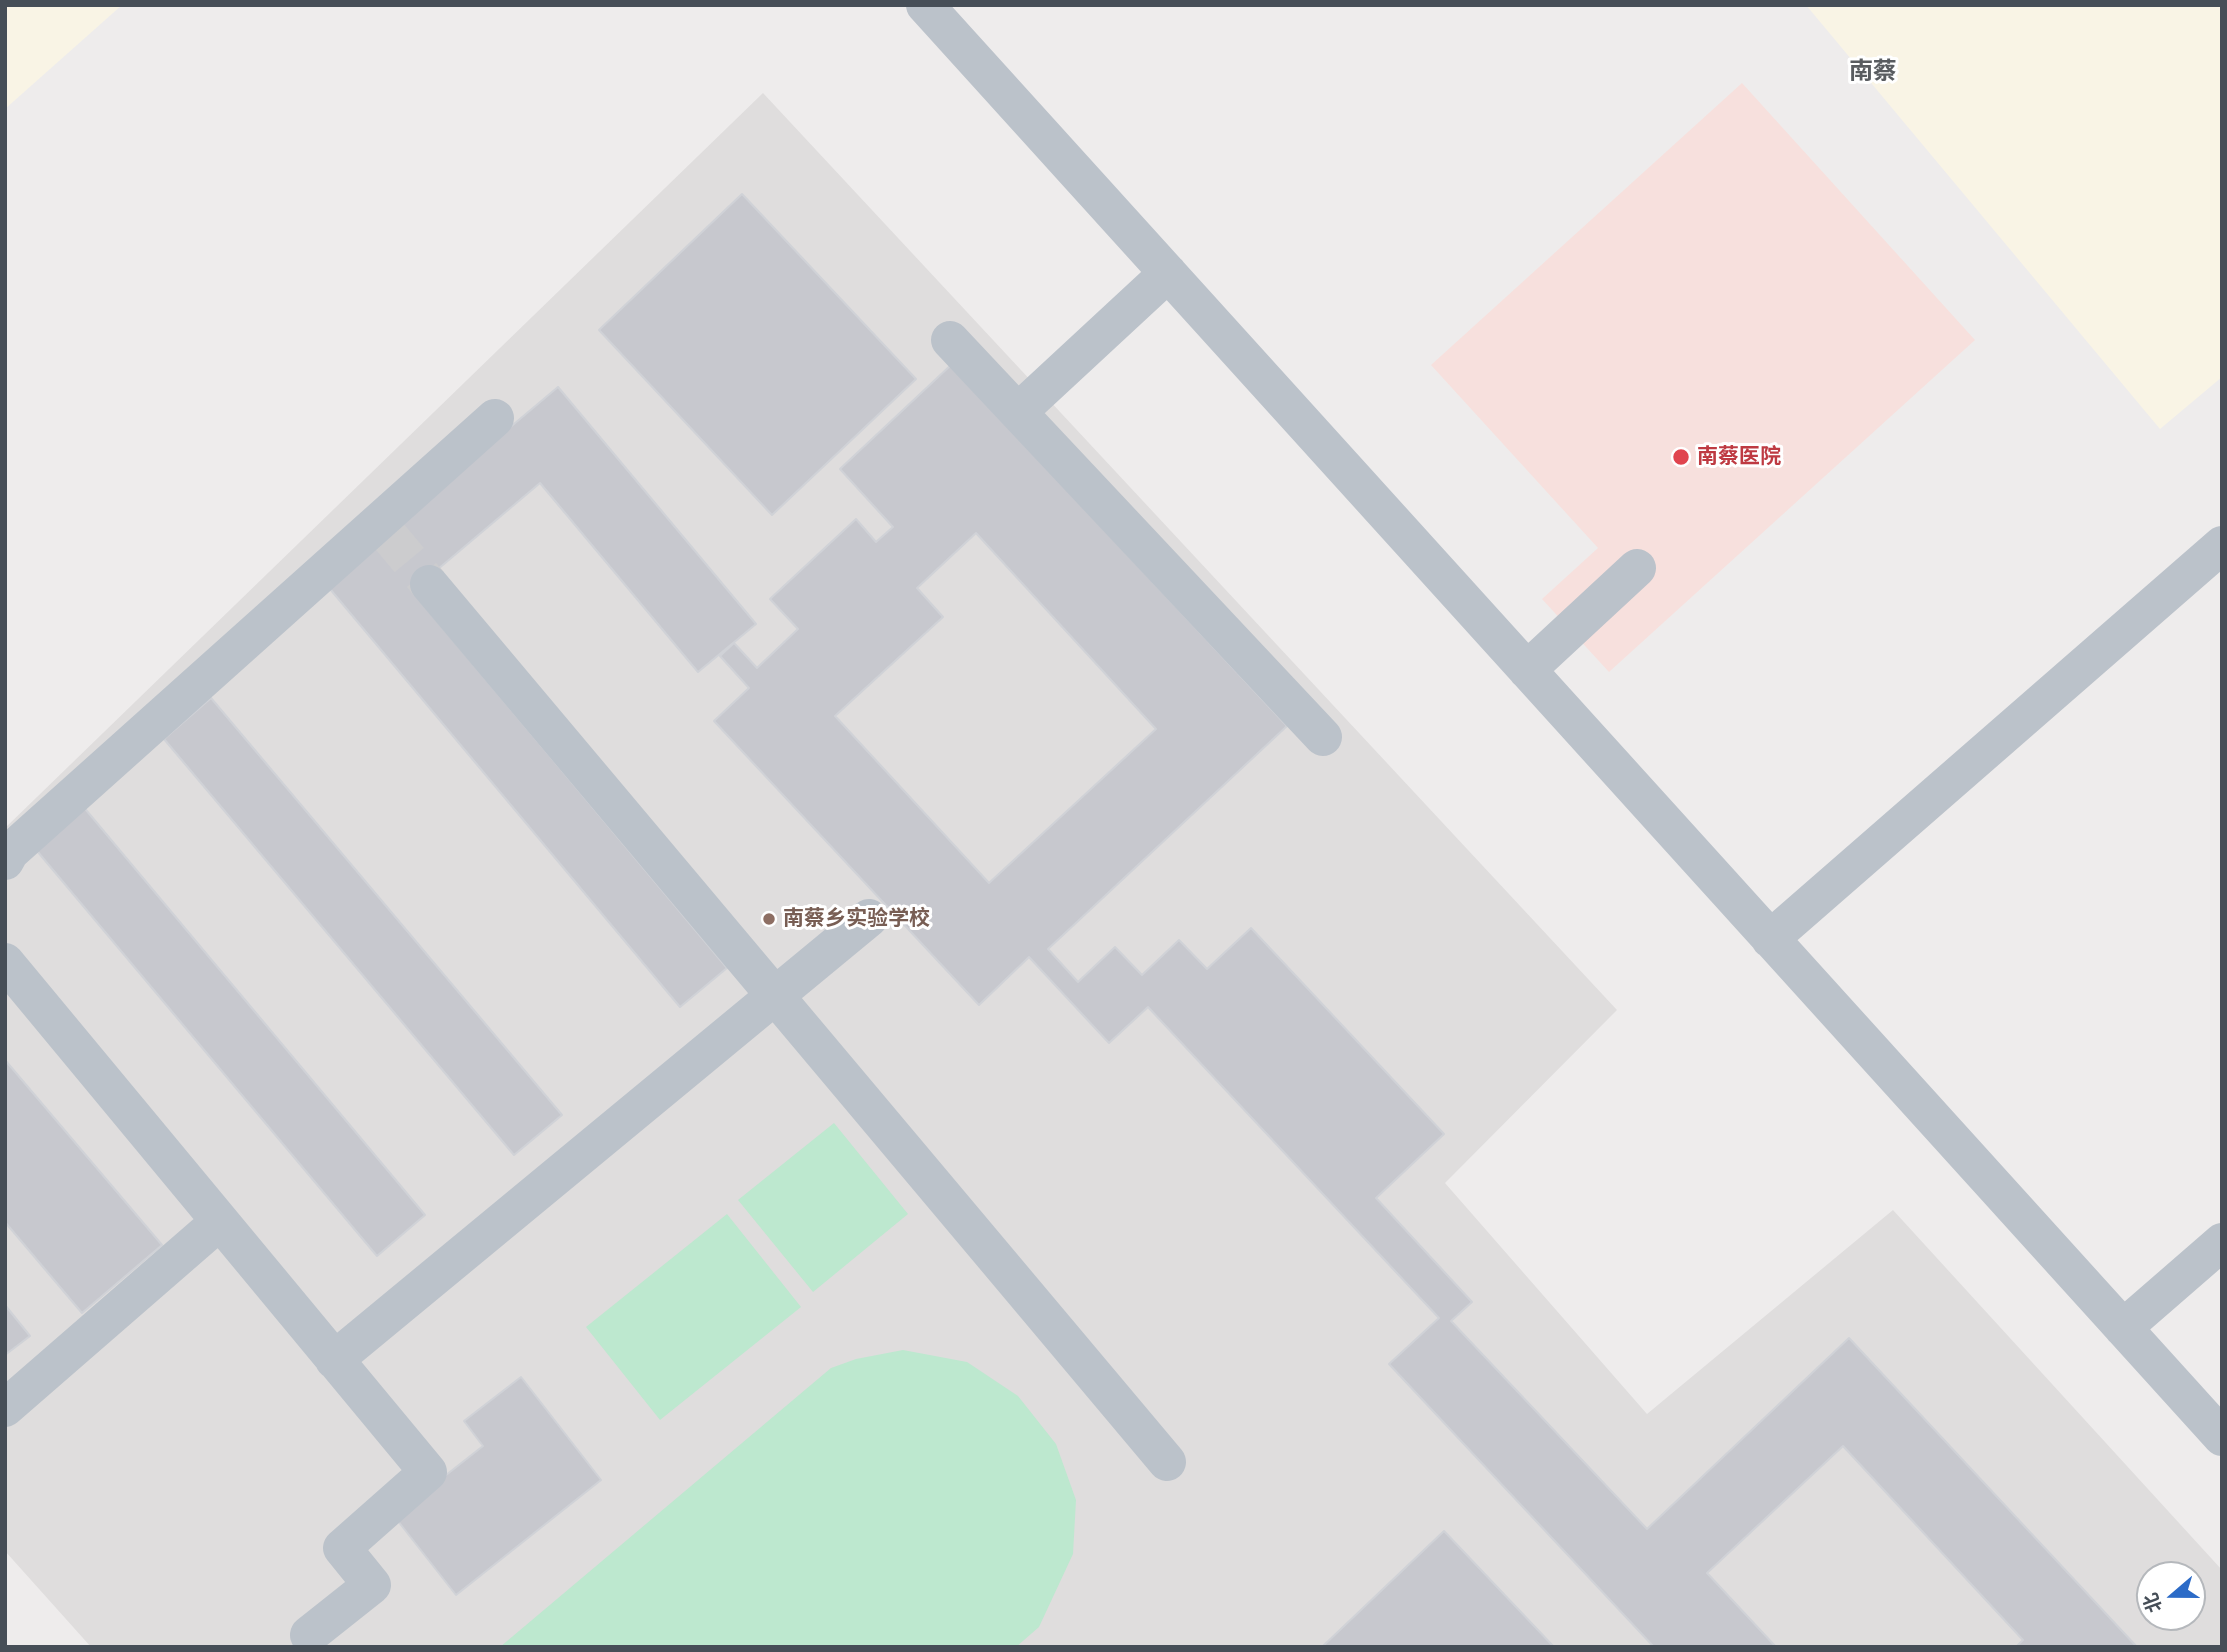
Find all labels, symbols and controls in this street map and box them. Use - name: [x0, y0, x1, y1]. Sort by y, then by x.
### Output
- district label: 南蔡: [1849, 59, 1897, 87]
- place label: 南蔡医院: [1697, 444, 1781, 470]
- marker: 南蔡医院: [1671, 447, 1691, 467]
- place label: 南蔡乡实验学校: [783, 906, 930, 932]
- marker: 南蔡乡实验学校: [761, 911, 777, 927]
- north arrow: [2136, 1561, 2206, 1631]
- text: 北: [2139, 1589, 2168, 1616]

